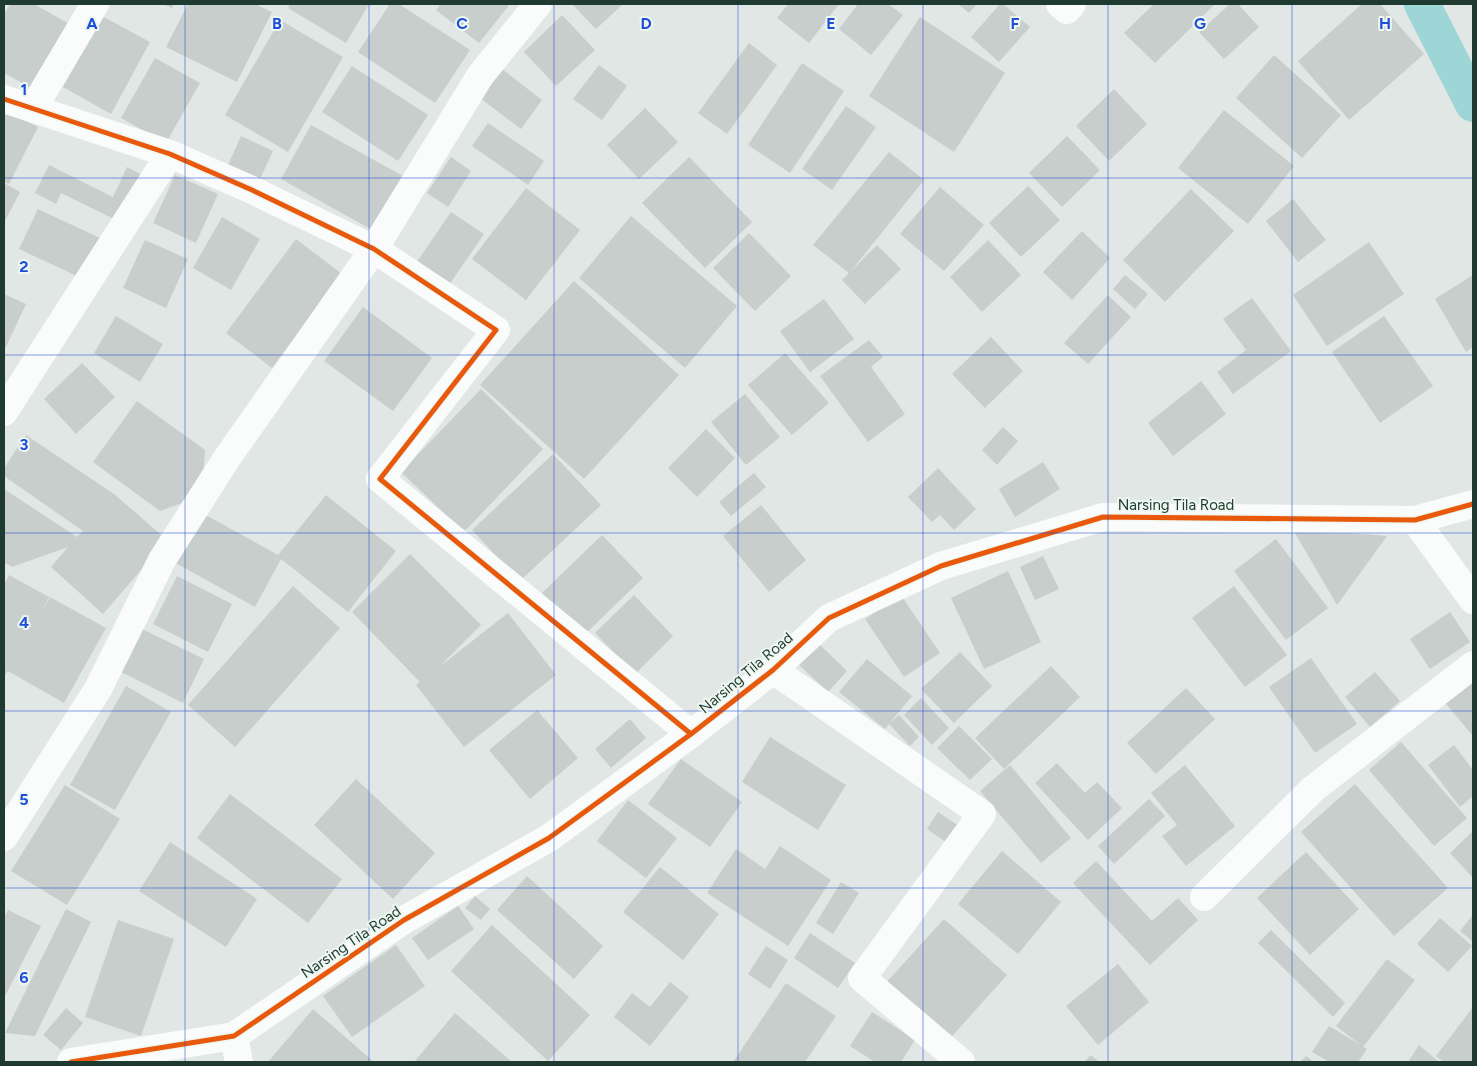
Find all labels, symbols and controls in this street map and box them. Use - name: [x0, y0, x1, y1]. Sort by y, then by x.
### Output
- text: A: [86, 14, 98, 33]
- text: B: [272, 14, 282, 33]
- text: C: [456, 14, 468, 33]
- text: D: [640, 14, 652, 33]
- text: E: [826, 14, 836, 33]
- text: F: [1011, 14, 1020, 33]
- text: G: [1194, 14, 1206, 33]
- text: H: [1379, 14, 1391, 33]
- text: 1: [21, 80, 27, 99]
- text: 2: [19, 257, 29, 276]
- text: 3: [20, 435, 29, 454]
- street label: Narsing Tila Road: [1118, 496, 1234, 514]
- text: 4: [19, 613, 29, 632]
- street label: Narsing Tila Road: [696, 629, 796, 717]
- text: 5: [19, 790, 29, 809]
- street label: Narsing Tila Road: [298, 902, 404, 982]
- text: 6: [19, 968, 29, 987]

